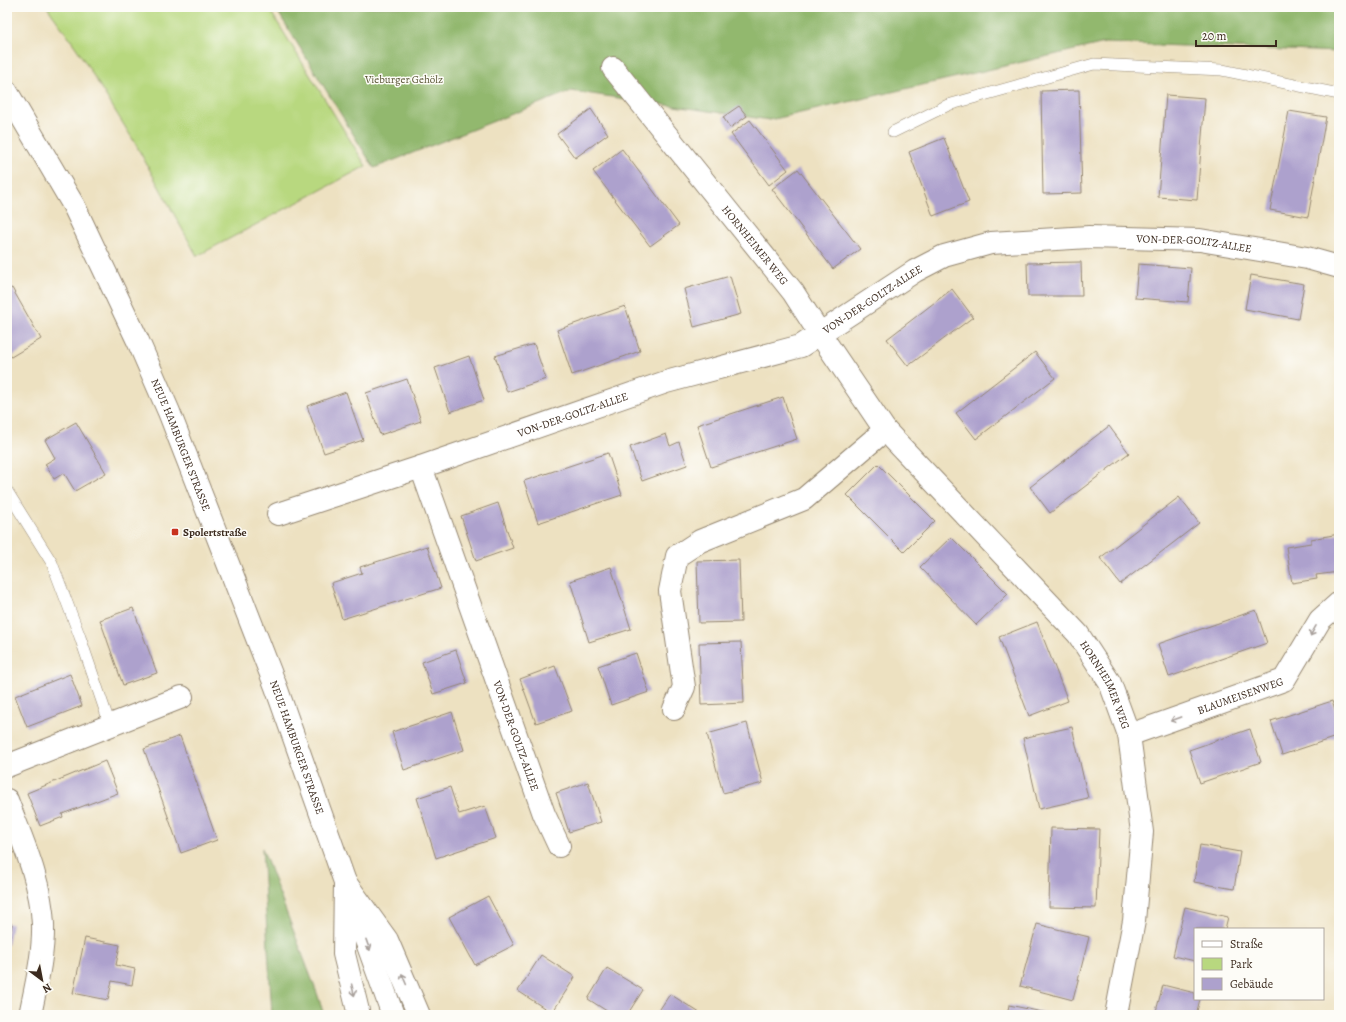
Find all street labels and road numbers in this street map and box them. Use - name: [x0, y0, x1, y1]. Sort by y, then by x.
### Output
- street label: HORNHEIMER WEG: [719, 202, 792, 288]
- street label: VON-DER-GOLTZ-ALLEE: [1135, 231, 1253, 256]
- street label: VON-DER-GOLTZ-ALLEE: [819, 261, 925, 338]
- street label: NEUE HAMBURGER STRASSE: [148, 376, 214, 513]
- street label: VON-DER-GOLTZ-ALLEE: [514, 388, 630, 441]
- street label: HORNHEIMER WEG: [1077, 637, 1134, 731]
- street label: BLAUMEISENWEG: [1195, 673, 1285, 718]
- street label: VON-DER-GOLTZ-ALLEE: [489, 677, 543, 793]
- street label: NEUE HAMBURGER STRASSE: [267, 678, 328, 816]

